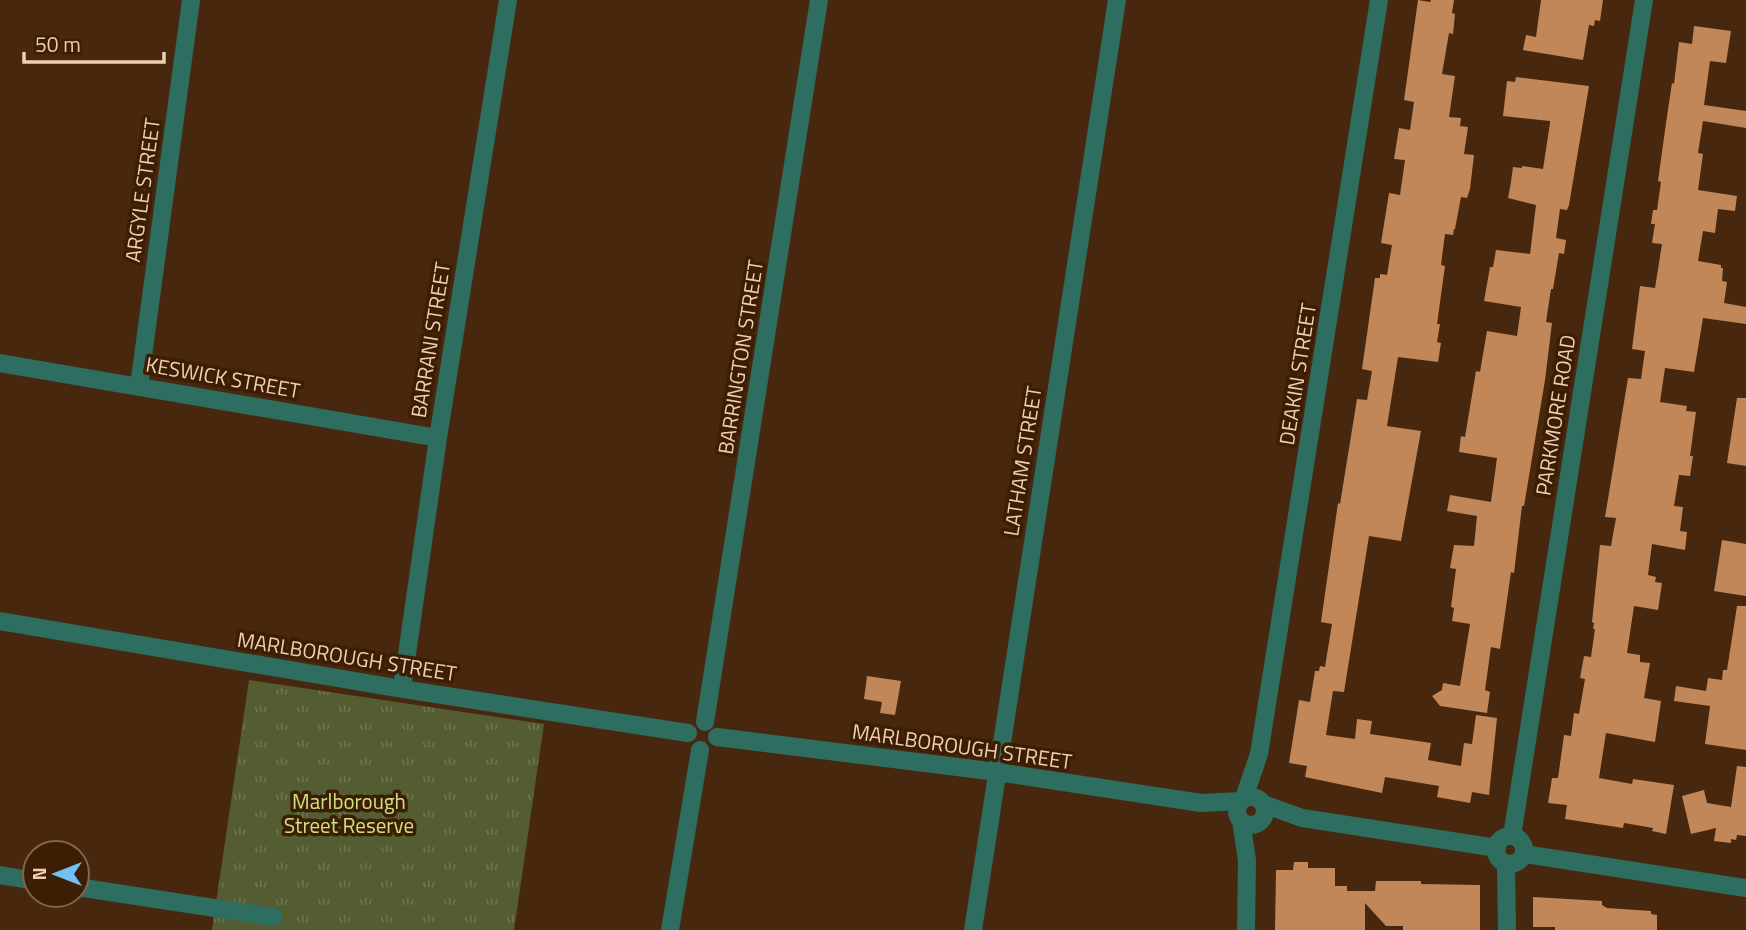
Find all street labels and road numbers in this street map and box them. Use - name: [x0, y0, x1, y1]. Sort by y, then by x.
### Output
- street label: ARGYLE STREET: [116, 116, 168, 264]
- street label: BARRINGTON STREET: [709, 258, 771, 456]
- street label: BARRANI STREET: [402, 260, 458, 420]
- street label: DEAKIN STREET: [1270, 301, 1324, 447]
- street label: PARKMORE ROAD: [1526, 332, 1584, 498]
- street label: KESWICK STREET: [143, 348, 303, 406]
- street label: LATHAM STREET: [994, 384, 1050, 538]
- street label: MARLBOROUGH STREET: [235, 623, 459, 689]
- street label: MARLBOROUGH STREET: [850, 715, 1074, 777]

